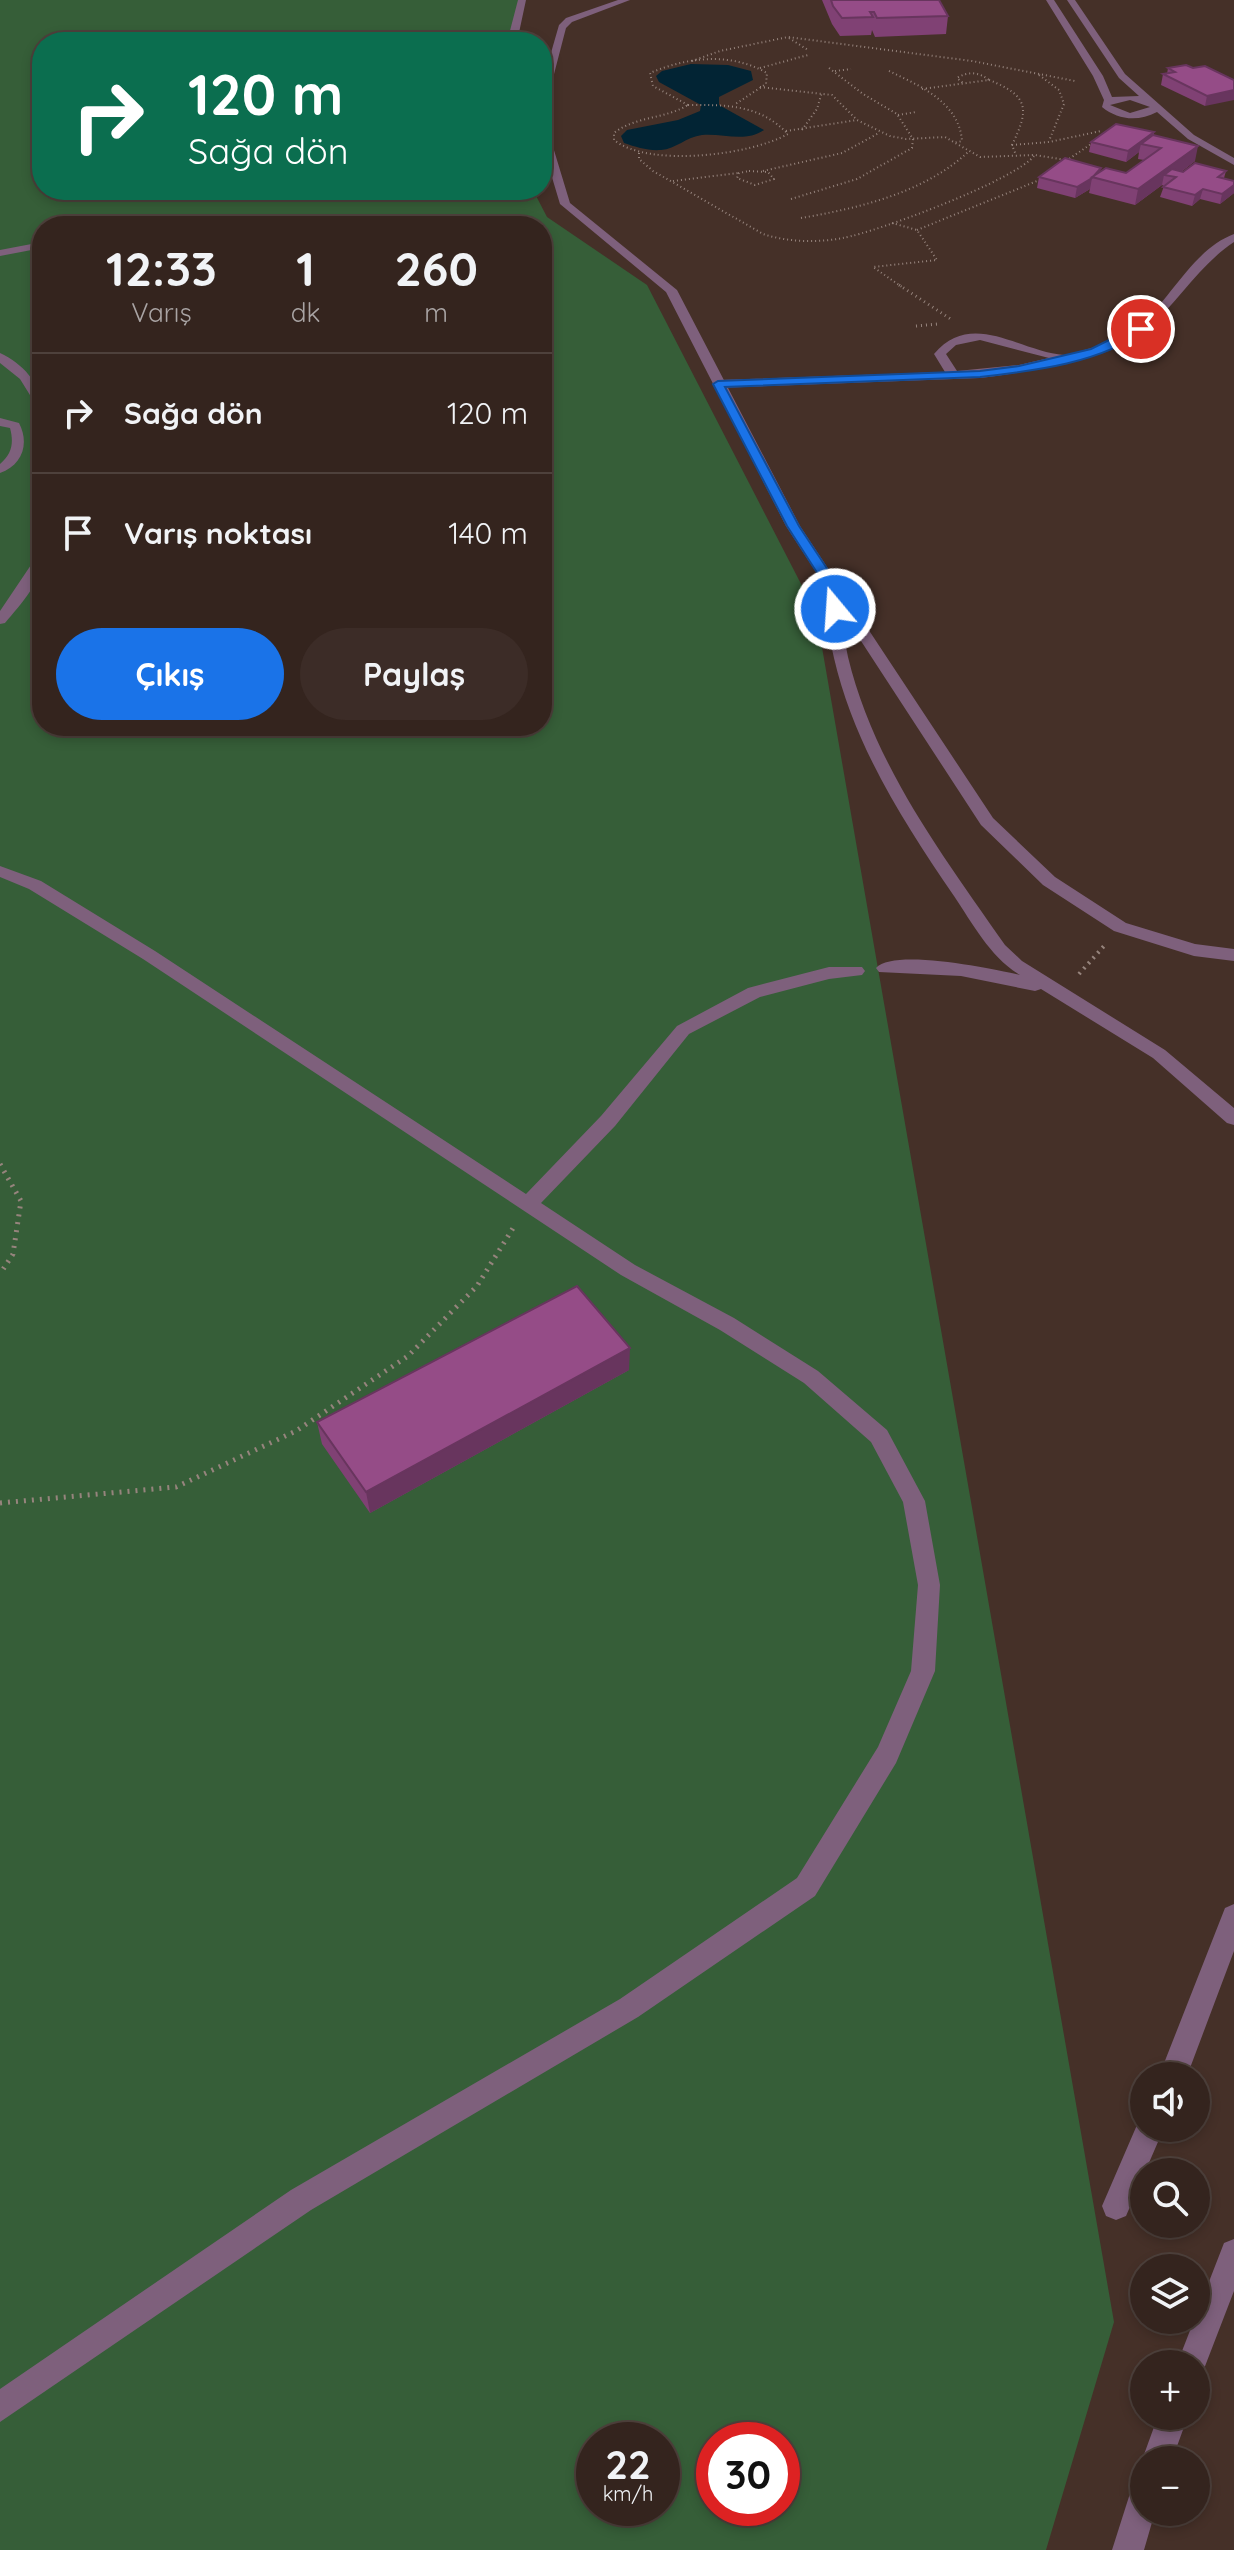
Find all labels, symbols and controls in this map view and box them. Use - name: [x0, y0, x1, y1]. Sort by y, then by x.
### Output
- text: 120 m: [188, 59, 343, 129]
- icon: right: [56, 64, 160, 168]
- text: Sağa dön: [188, 128, 349, 173]
- text: 12:33: [106, 238, 217, 298]
- text: 1: [296, 238, 315, 298]
- text: 260: [395, 238, 478, 298]
- pin: [1107, 295, 1175, 363]
- text: Varış: [131, 296, 192, 329]
- text: dk: [291, 296, 320, 329]
- text: m: [424, 296, 448, 329]
- icon: arrive: [1119, 307, 1163, 351]
- icon: right: [56, 391, 100, 435]
- text: Sağa dön: [124, 394, 263, 432]
- text: 120 m: [447, 394, 528, 432]
- icon: arrive: [56, 511, 100, 555]
- text: Varış noktası: [124, 514, 312, 552]
- text: 140 m: [448, 514, 528, 552]
- position arrow: [793, 567, 877, 651]
- button: Çıkış: [56, 628, 284, 720]
- button: Paylaş: [300, 628, 528, 720]
- map controls: [1130, 2062, 1210, 2526]
- button: sound: [1130, 2062, 1210, 2142]
- button: search: [1130, 2158, 1210, 2238]
- button: layers: [1130, 2254, 1210, 2334]
- button: +: [1130, 2350, 1210, 2430]
- speed limit sign: 30: [696, 2422, 800, 2526]
- text: 22: [605, 2439, 651, 2489]
- button: −: [1130, 2446, 1210, 2526]
- text: km/h: [603, 2481, 653, 2506]

